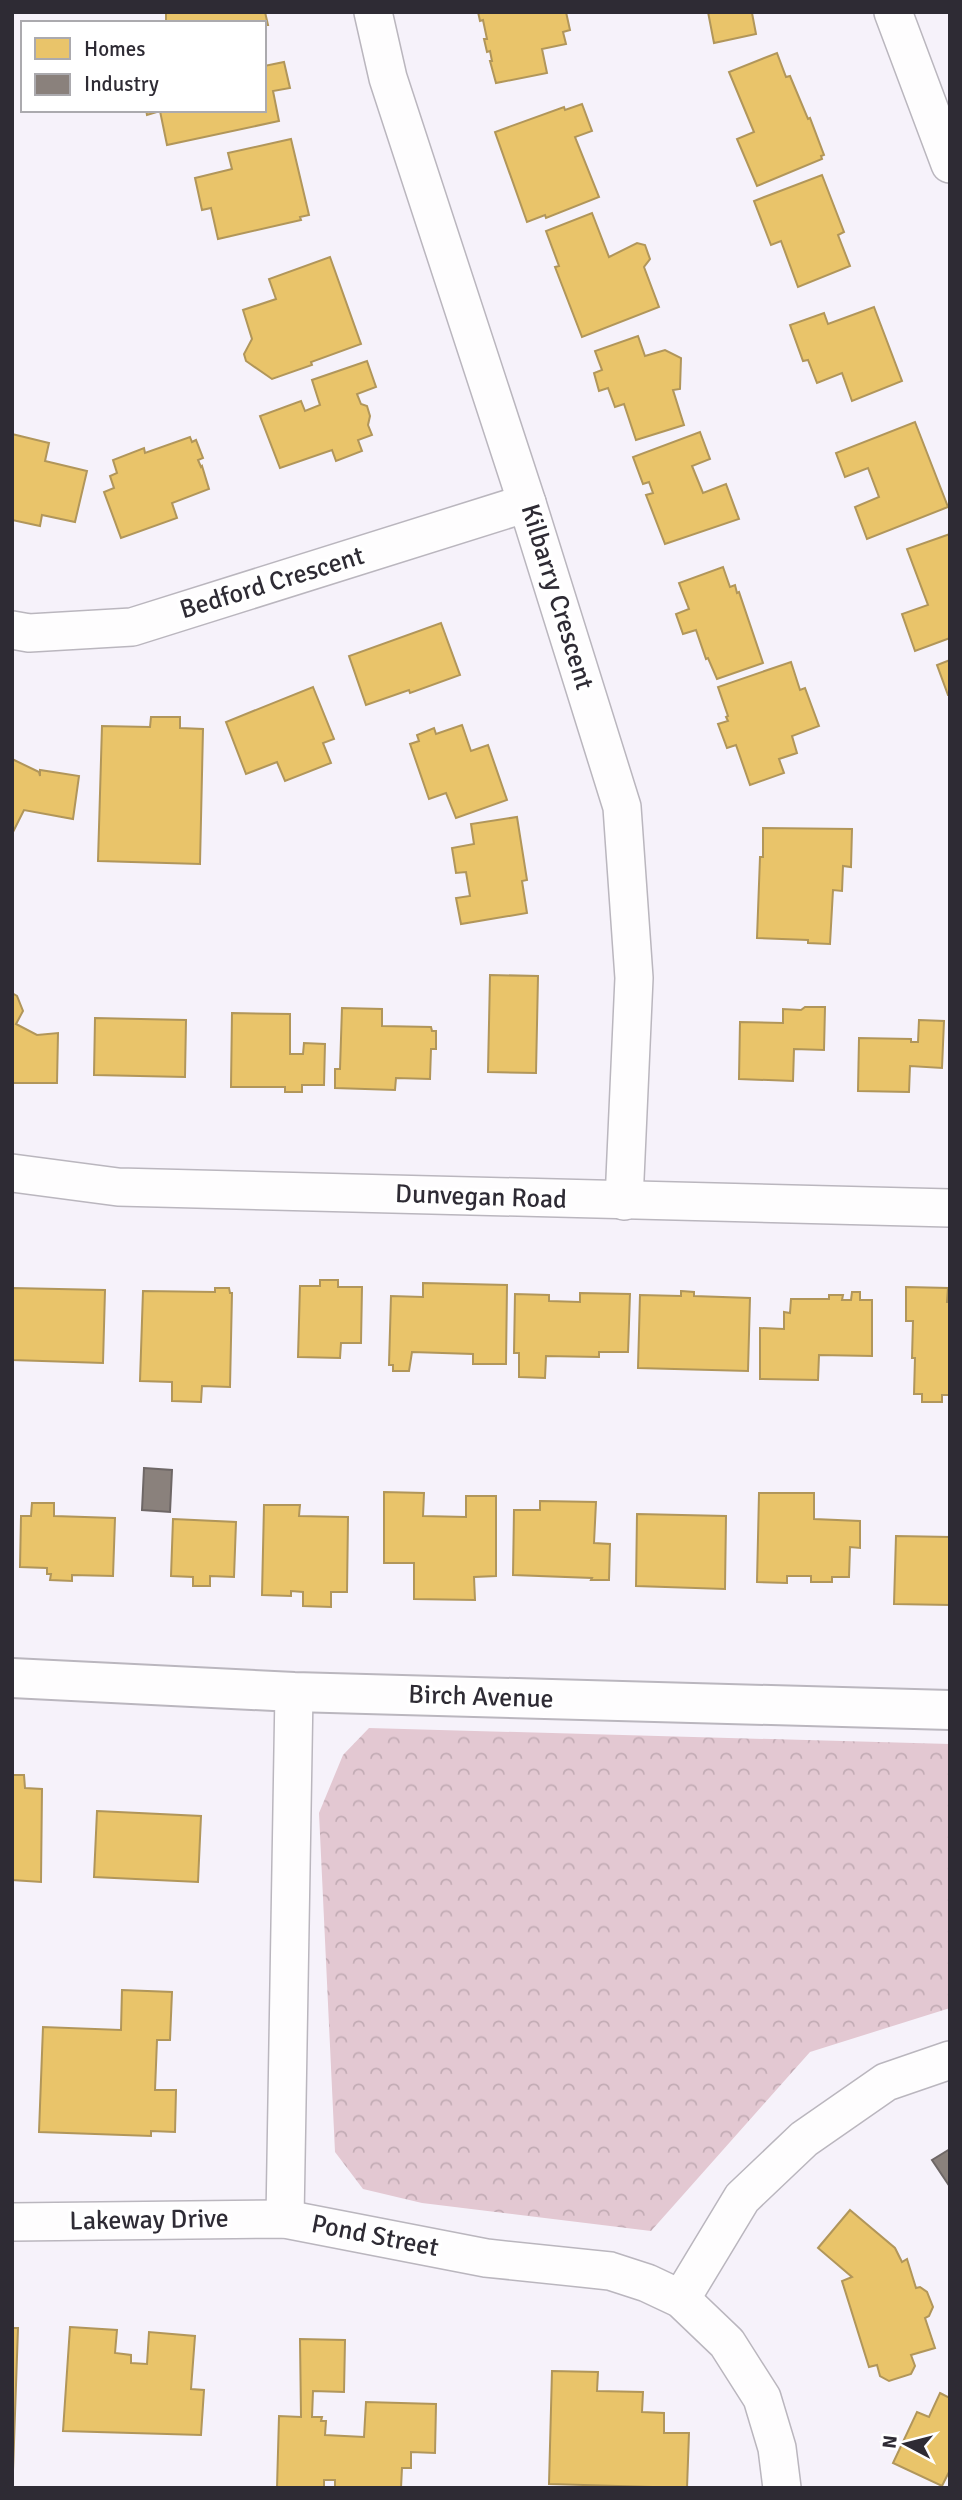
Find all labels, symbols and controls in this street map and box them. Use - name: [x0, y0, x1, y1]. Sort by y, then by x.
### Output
- legend: [21, 21, 266, 112]
- text: Homes: [84, 36, 146, 62]
- text: Industry: [84, 71, 159, 97]
- street label: Kilbarry Crescent: [514, 500, 600, 694]
- street label: Bedford Crescent: [176, 540, 368, 626]
- street label: Dunvegan Road: [395, 1178, 567, 1216]
- street label: Birch Avenue: [408, 1678, 554, 1716]
- street label: Lakeway Drive: [69, 2203, 229, 2237]
- street label: Pond Street: [309, 2208, 441, 2264]
- north arrow: [871, 2409, 941, 2479]
- text: N: [877, 2434, 903, 2450]

